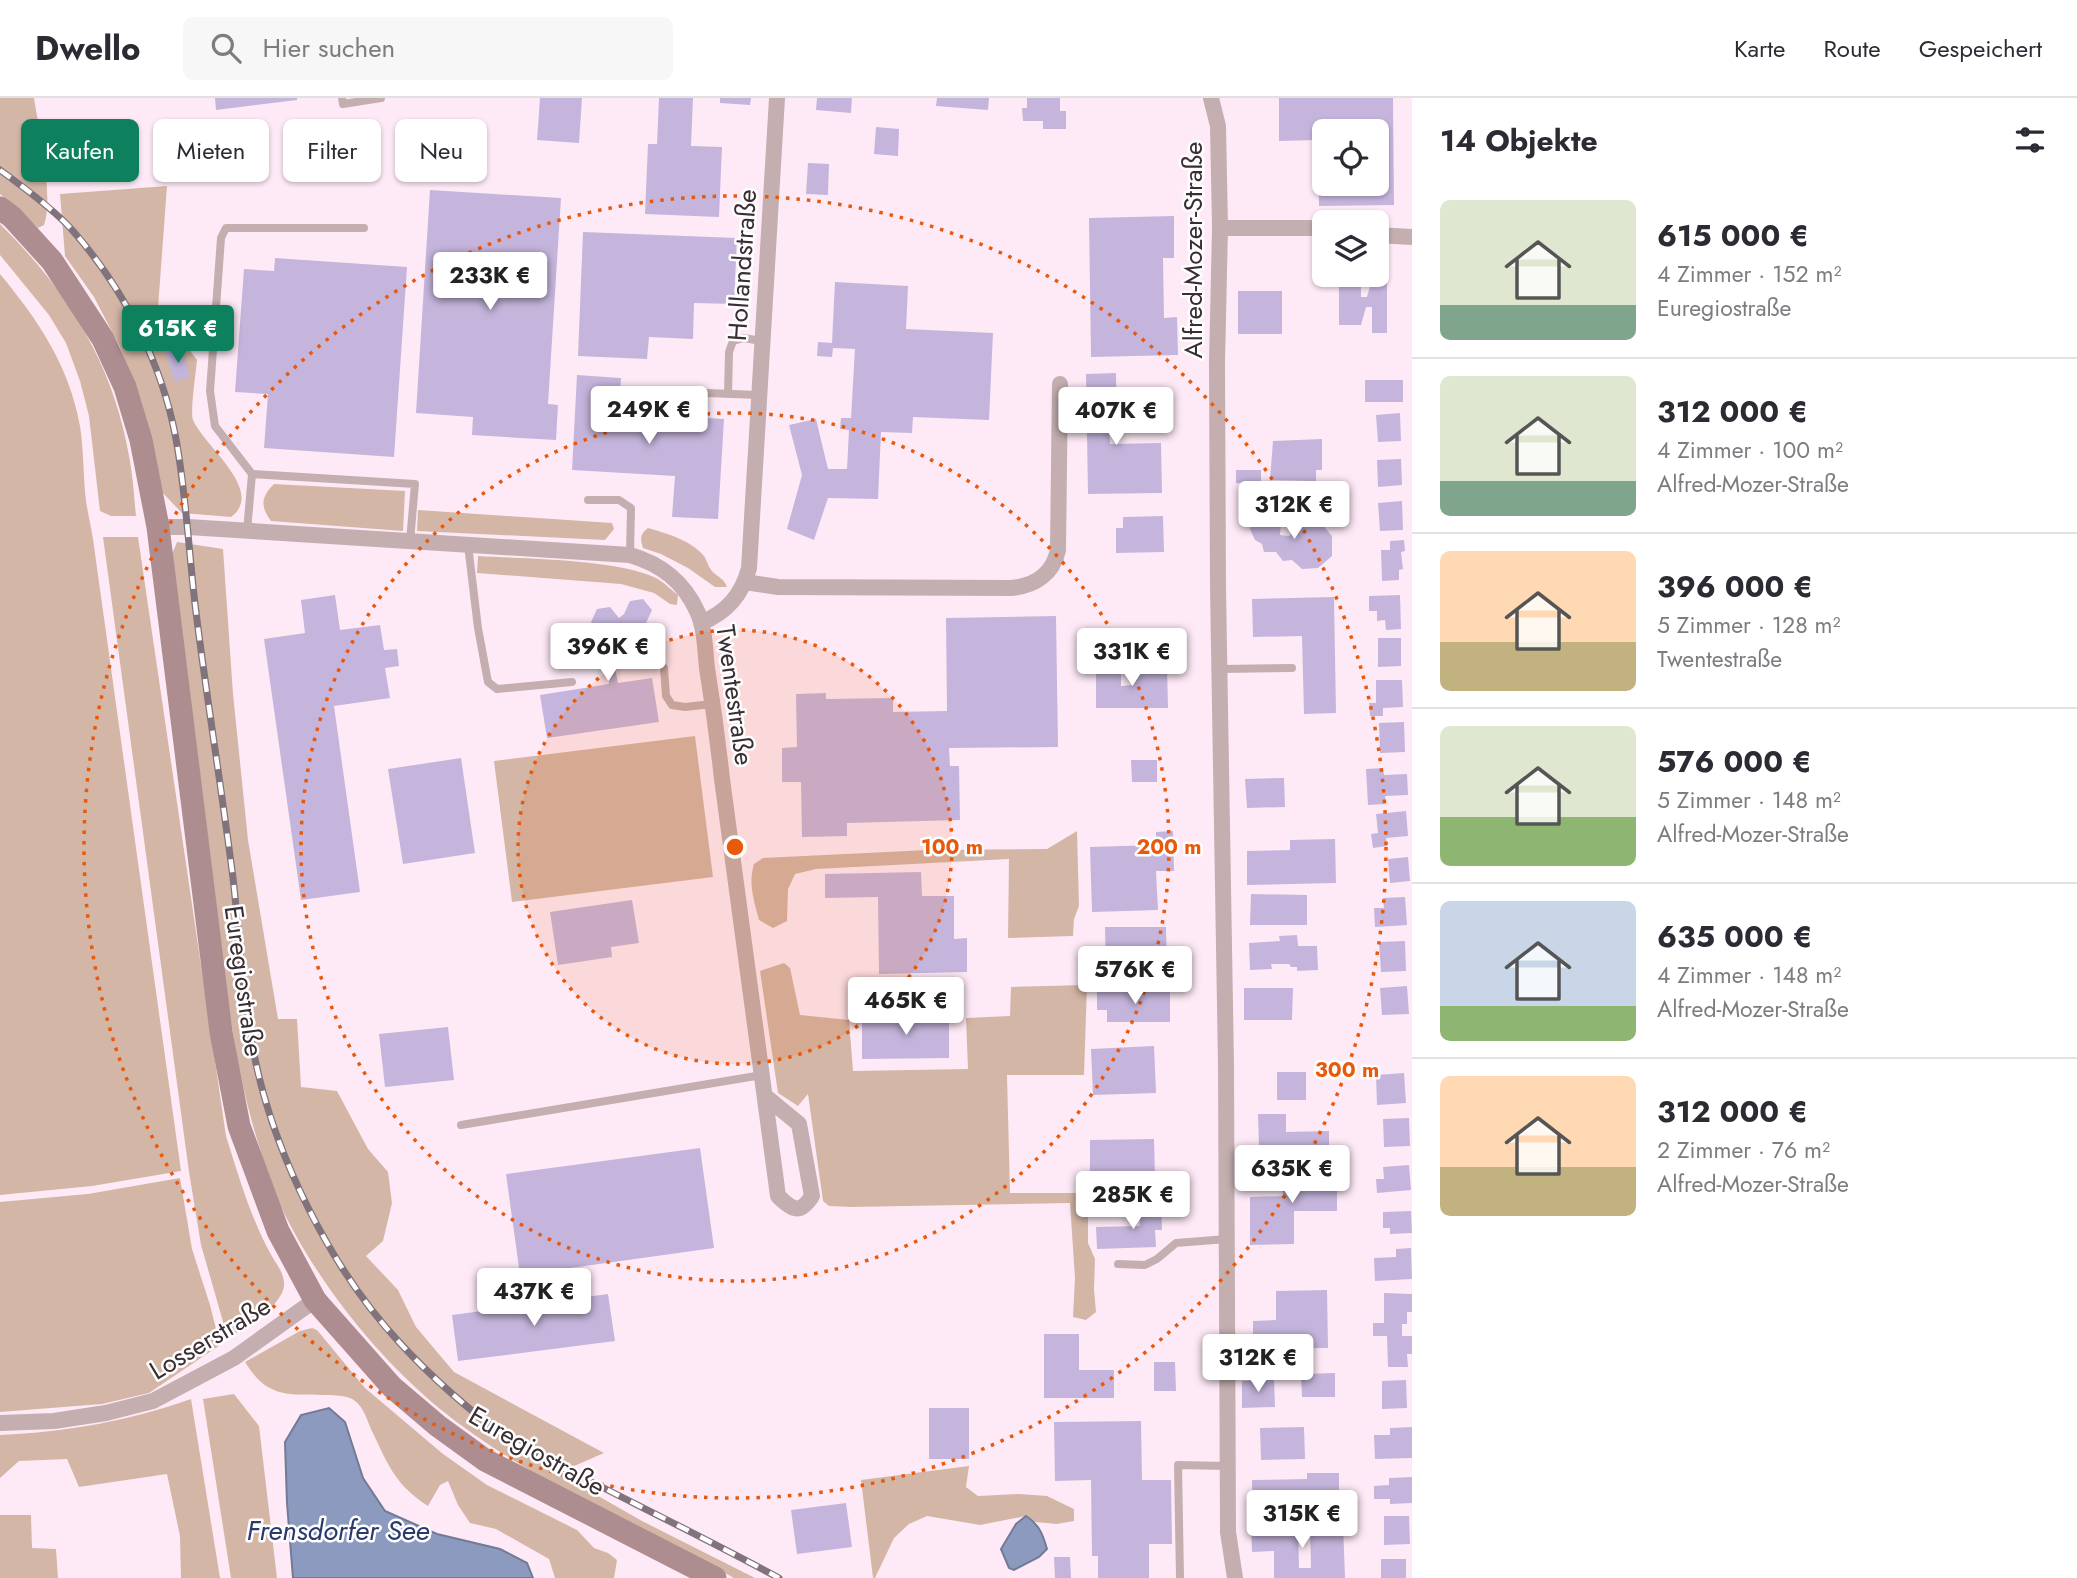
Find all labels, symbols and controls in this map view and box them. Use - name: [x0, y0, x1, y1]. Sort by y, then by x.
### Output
- search box: [183, 17, 673, 80]
- text: Dwello: [35, 25, 141, 72]
- icon: search: [207, 29, 245, 67]
- text: Hier suchen: [263, 29, 395, 67]
- text: Karte: [1734, 31, 1785, 66]
- text: Route: [1823, 31, 1881, 66]
- text: Gespeichert: [1919, 31, 2042, 66]
- chip: Kaufen: [21, 119, 139, 182]
- chip: Mieten: [153, 119, 269, 182]
- chip: Filter: [283, 119, 381, 182]
- chip: Neu: [395, 119, 487, 182]
- map controls: [1312, 119, 1389, 287]
- button: locate: [1312, 119, 1389, 196]
- text: 14 Objekte: [1440, 119, 1598, 162]
- icon: filters: [2011, 121, 2049, 159]
- street label: Alfred-Mozer-Straße: [1174, 142, 1212, 358]
- street label: Hollandstraße: [718, 188, 766, 342]
- button: layers: [1312, 210, 1389, 287]
- text: 615 000 €: [1657, 214, 1809, 257]
- icon: home: [1496, 228, 1580, 312]
- pin: 233K €: [433, 252, 547, 312]
- text: 4 Zimmer · 152 m²: [1657, 257, 1841, 291]
- text: 233K €: [449, 258, 531, 292]
- text: Euregiostraße: [1657, 291, 1791, 325]
- pin: 615K €: [121, 306, 235, 365]
- text: 615K €: [138, 311, 218, 345]
- pin: 249K €: [592, 386, 706, 446]
- pin: 407K €: [1059, 388, 1173, 447]
- text: 312 000 €: [1657, 390, 1808, 433]
- text: 249K €: [607, 392, 691, 426]
- text: 407K €: [1074, 393, 1158, 427]
- icon: home: [1496, 404, 1580, 488]
- text: 4 Zimmer · 100 m²: [1657, 433, 1843, 467]
- text: Alfred-Mozer-Straße: [1657, 467, 1849, 501]
- pin: 312K €: [1237, 482, 1351, 541]
- text: 312K €: [1254, 487, 1334, 521]
- text: 396 000 €: [1657, 565, 1813, 608]
- icon: home: [1496, 579, 1580, 663]
- text: 5 Zimmer · 128 m²: [1657, 608, 1841, 642]
- street label: Twentestraße: [706, 622, 764, 768]
- pin: 396K €: [551, 624, 665, 683]
- pin: 331K €: [1075, 628, 1189, 688]
- text: 396K €: [566, 629, 650, 663]
- text: 331K €: [1093, 634, 1171, 668]
- text: Twentestraße: [1657, 642, 1782, 676]
- text: 576 000 €: [1657, 740, 1812, 783]
- icon: home: [1496, 754, 1580, 838]
- text: 5 Zimmer · 148 m²: [1657, 783, 1841, 817]
- text: Alfred-Mozer-Straße: [1657, 817, 1849, 851]
- text: 100 m: [921, 832, 983, 862]
- text: 200 m: [1136, 832, 1202, 862]
- centre of rings: [723, 835, 747, 859]
- street label: Euregiostraße: [215, 903, 273, 1059]
- text: 635 000 €: [1657, 915, 1812, 958]
- icon: home: [1496, 929, 1580, 1013]
- pin: 576K €: [1078, 946, 1192, 1006]
- text: 576K €: [1094, 952, 1176, 986]
- text: 4 Zimmer · 148 m²: [1657, 958, 1841, 992]
- pin: 465K €: [849, 978, 963, 1037]
- text: 465K €: [864, 983, 948, 1017]
- text: Alfred-Mozer-Straße: [1657, 992, 1849, 1026]
- text: 300 m: [1315, 1055, 1379, 1085]
- text: 312 000 €: [1657, 1090, 1808, 1133]
- icon: home: [1496, 1104, 1580, 1188]
- text: 2 Zimmer · 76 m²: [1657, 1133, 1830, 1167]
- pin: 635K €: [1235, 1146, 1349, 1205]
- text: 635K €: [1251, 1151, 1333, 1185]
- text: Alfred-Mozer-Straße: [1657, 1167, 1849, 1201]
- pin: 285K €: [1076, 1172, 1190, 1231]
- text: 285K €: [1092, 1177, 1174, 1211]
- pin: 437K €: [477, 1268, 591, 1328]
- text: 437K €: [493, 1274, 575, 1308]
- street label: Losserstraße: [142, 1287, 278, 1389]
- pin: 312K €: [1201, 1334, 1315, 1394]
- text: 312K €: [1218, 1340, 1298, 1374]
- street label: Euregiostraße: [462, 1397, 612, 1505]
- pin: 315K €: [1245, 1490, 1359, 1550]
- text: 315K €: [1263, 1496, 1341, 1530]
- water label: Frensdorfer See: [246, 1510, 430, 1551]

